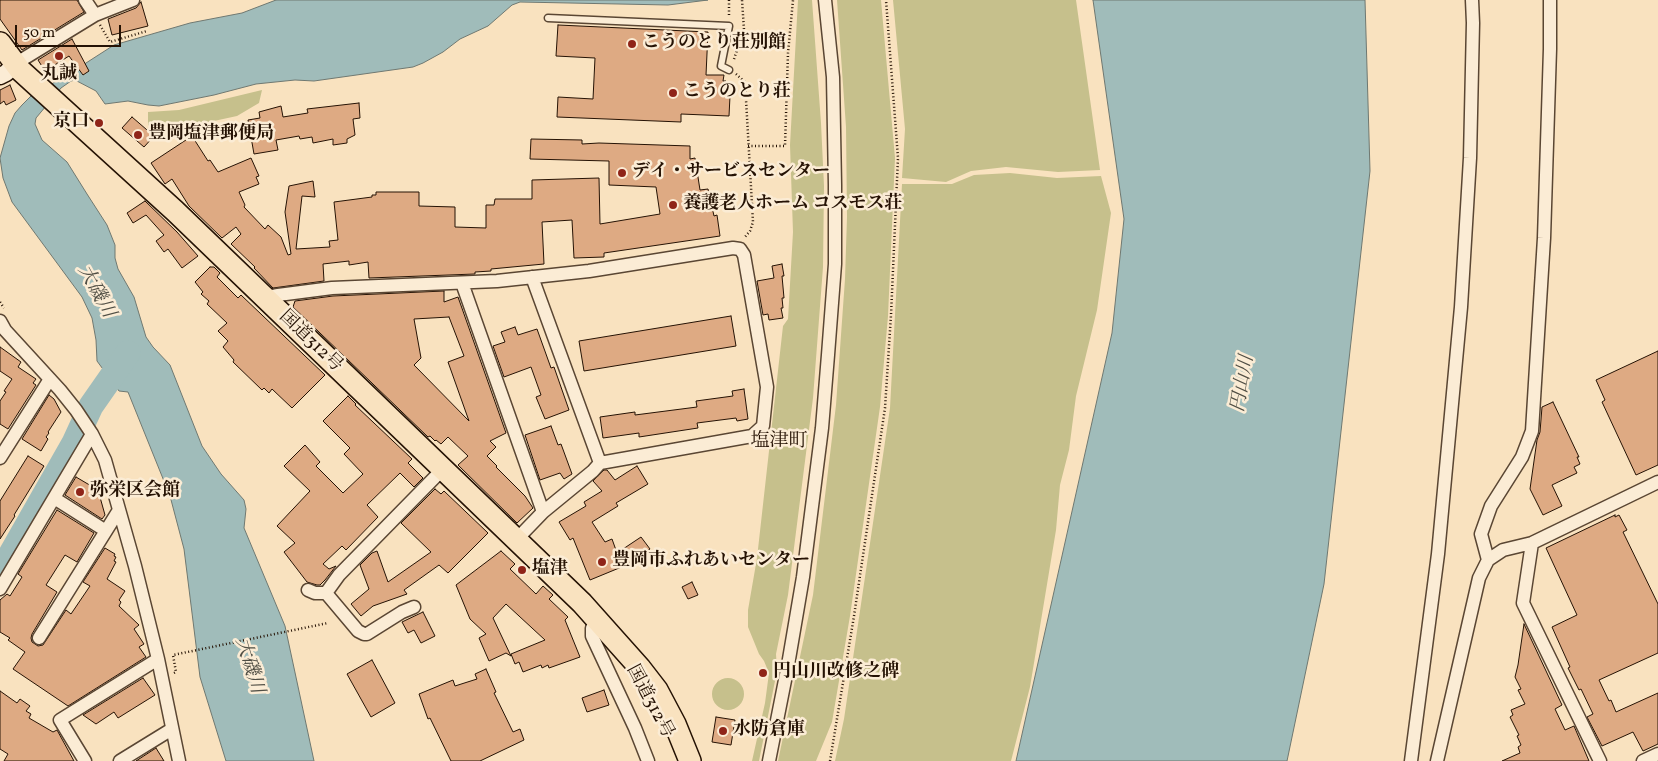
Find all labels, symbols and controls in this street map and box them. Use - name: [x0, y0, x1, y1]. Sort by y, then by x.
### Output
- scale bar: [18, 15, 124, 47]
- text: 50 m: [23, 23, 55, 44]
- place label: こうのとり荘別館: [642, 33, 786, 55]
- marker: こうのとり荘別館: [626, 38, 638, 50]
- marker: 丸誠: [53, 50, 65, 62]
- place label: 丸誠: [41, 64, 77, 86]
- place label: こうのとり荘: [683, 82, 791, 104]
- marker: こうのとり荘: [667, 87, 679, 99]
- place label: 京口: [53, 112, 89, 134]
- marker: 京口: [93, 117, 105, 129]
- place label: 豊岡塩津郵便局: [148, 124, 274, 146]
- marker: 豊岡塩津郵便局: [132, 129, 144, 141]
- place label: デイ・サービスセンター: [632, 162, 830, 184]
- marker: デイ・サービスセンター: [616, 167, 628, 179]
- place label: 養護老人ホーム コスモス荘: [683, 194, 903, 216]
- marker: 養護老人ホーム コスモス荘: [667, 199, 679, 211]
- water label: 大磯川: [71, 262, 119, 322]
- street label: 国道312号: [274, 306, 346, 378]
- water label: 円山川: [1228, 354, 1260, 414]
- district label: 塩津町: [751, 432, 807, 454]
- place label: 弥栄区会館: [90, 481, 180, 503]
- marker: 弥栄区会館: [74, 486, 86, 498]
- place label: 豊岡市ふれあいセンター: [612, 551, 810, 573]
- marker: 豊岡市ふれあいセンター: [596, 556, 608, 568]
- place label: 塩津: [532, 559, 568, 581]
- marker: 塩津: [516, 564, 528, 576]
- water label: 大磯川: [229, 635, 267, 697]
- street label: 国道312号: [621, 662, 677, 742]
- place label: 円山川改修之碑: [773, 662, 899, 684]
- marker: 円山川改修之碑: [757, 667, 769, 679]
- place label: 水防倉庫: [733, 720, 805, 742]
- marker: 水防倉庫: [717, 725, 729, 737]

